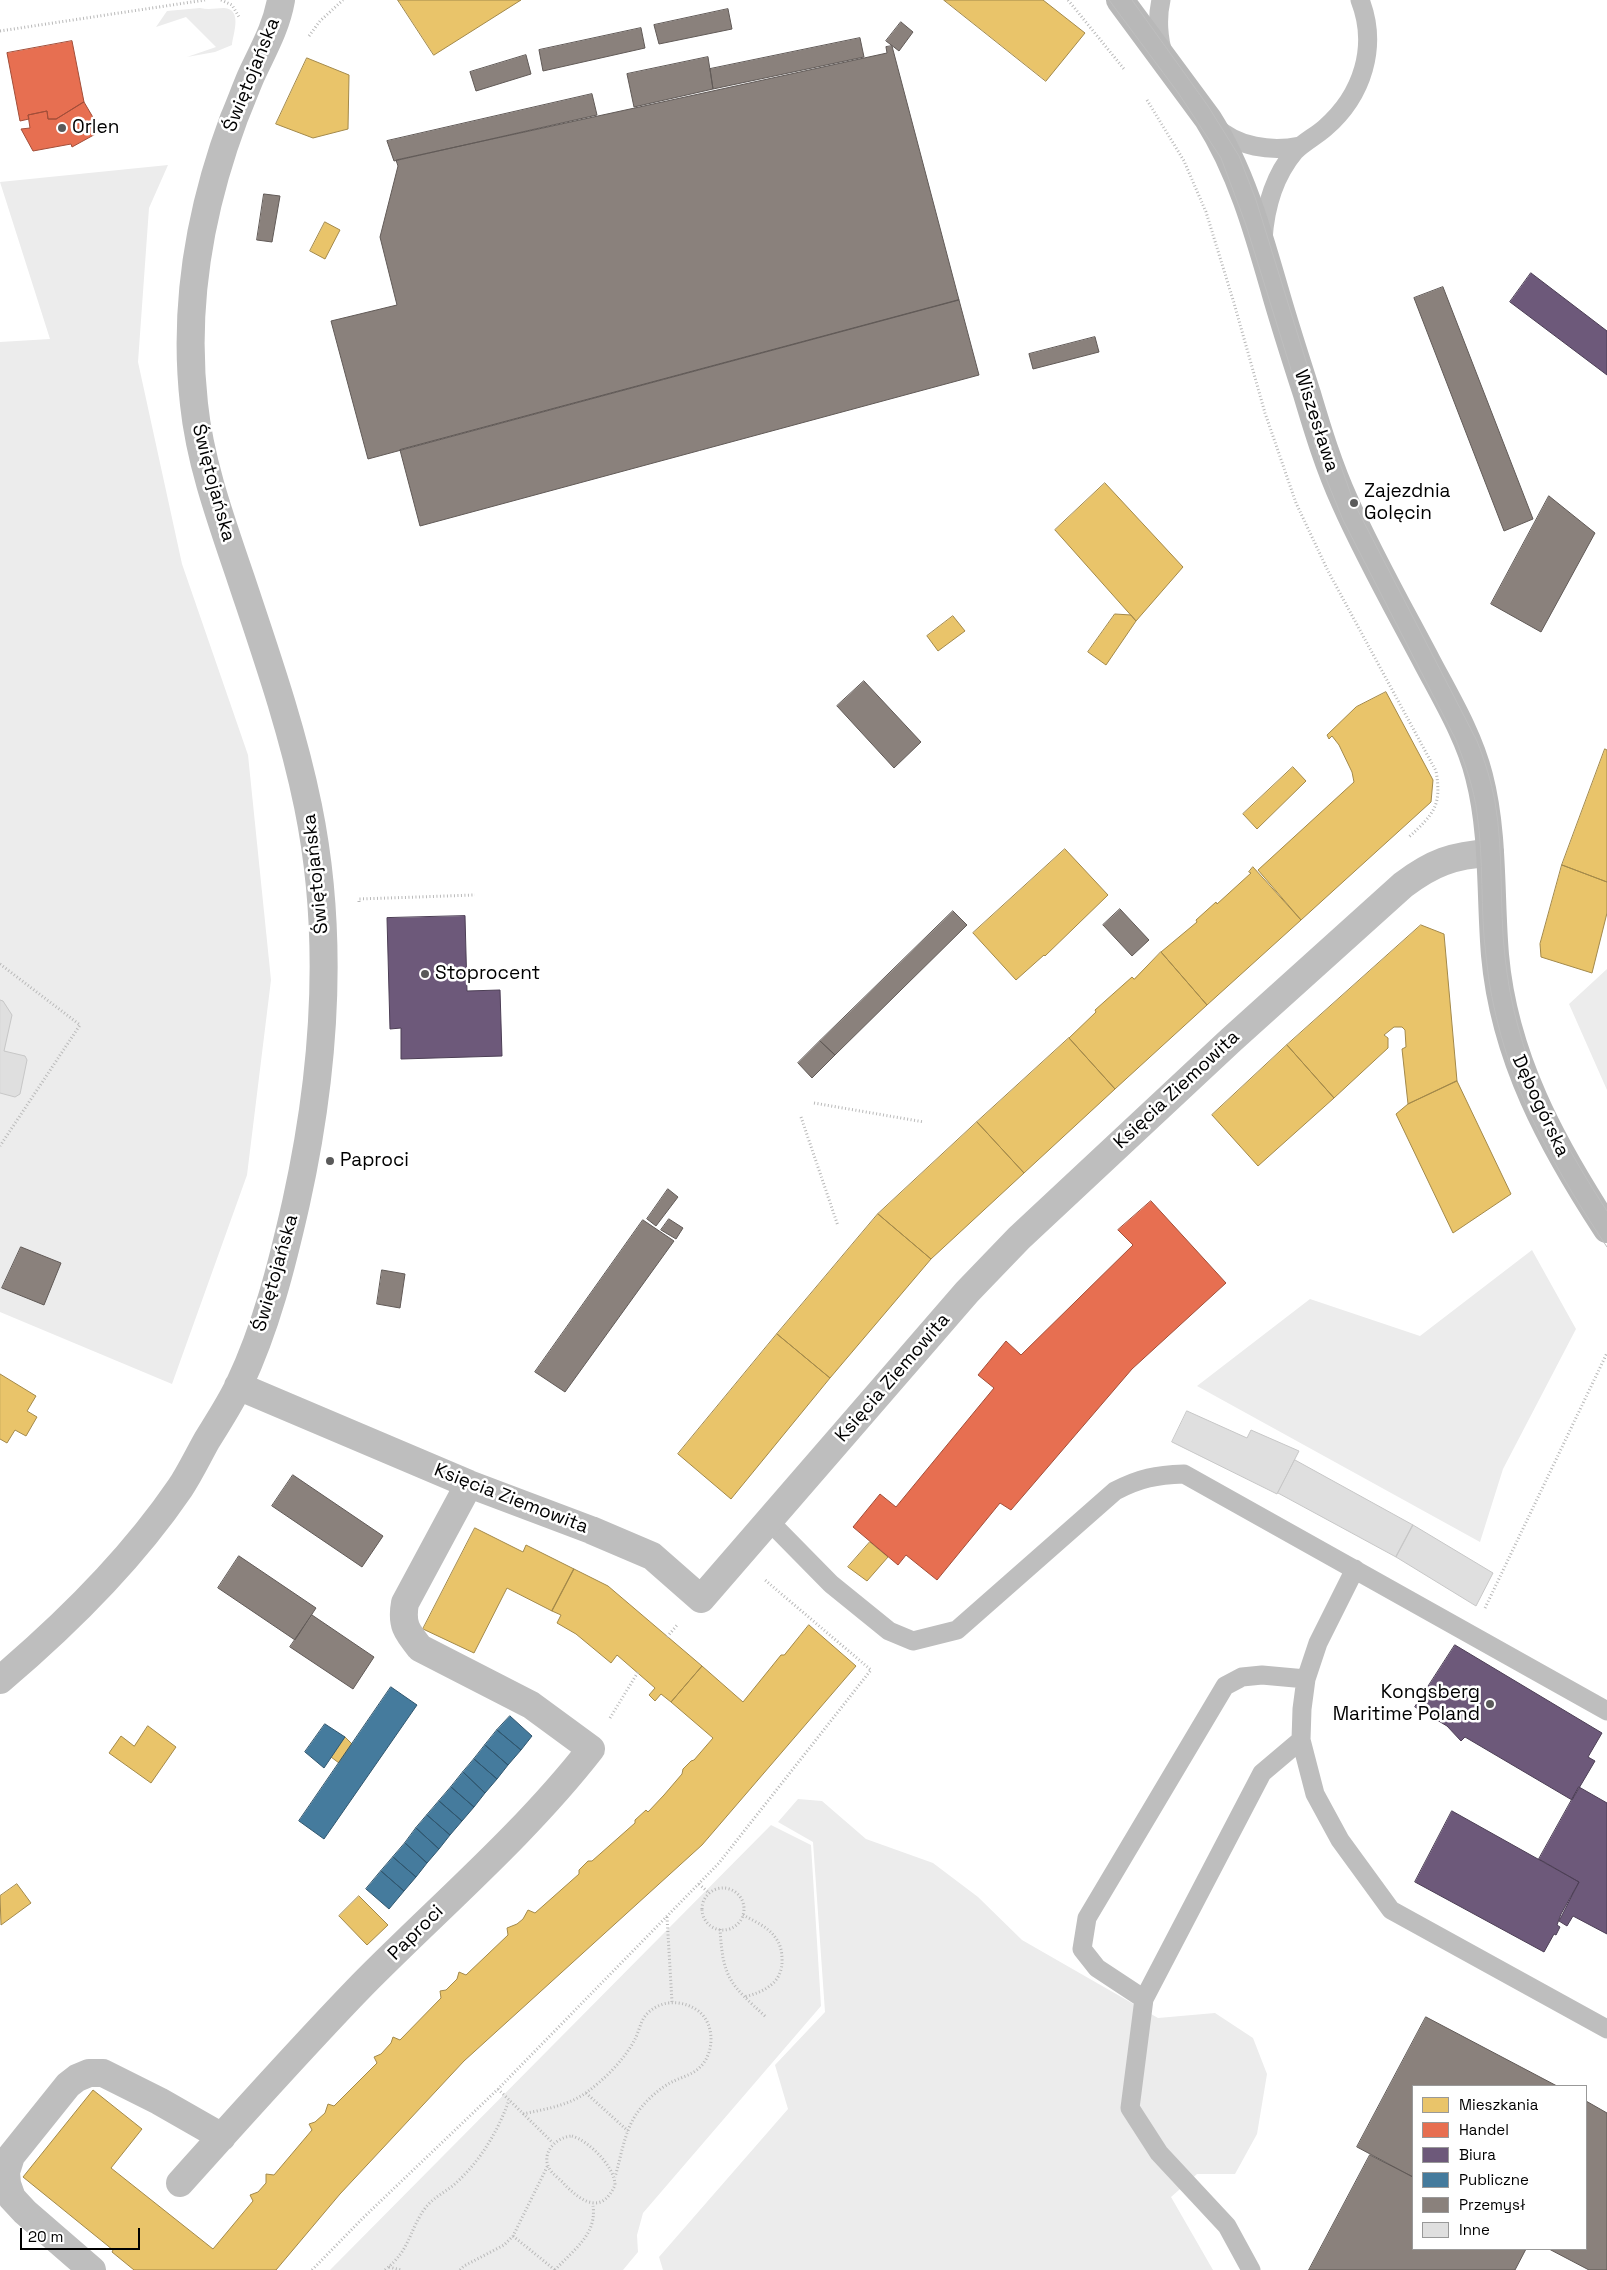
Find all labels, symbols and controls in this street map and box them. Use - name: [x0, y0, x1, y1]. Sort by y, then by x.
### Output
- street label: Świętojańska: [219, 15, 285, 135]
- place label: Orlen: [72, 117, 119, 139]
- marker: Orlen: [56, 122, 68, 134]
- street label: Wiszesława: [1289, 367, 1343, 475]
- street label: Świętojańska: [186, 422, 240, 544]
- place label: Zajezdnia Golęcin: [1364, 481, 1450, 525]
- marker: Zajezdnia Golęcin: [1348, 497, 1360, 509]
- street label: Świętojańska: [298, 813, 334, 935]
- place label: Stoprocent: [435, 963, 540, 985]
- marker: Stoprocent: [419, 968, 431, 980]
- street label: Księcia Ziemowita: [1109, 1026, 1245, 1154]
- street label: Dębogórska: [1506, 1051, 1574, 1161]
- place label: Paproci: [340, 1150, 409, 1172]
- marker: Paproci: [324, 1155, 336, 1167]
- street label: Świętojańska: [248, 1212, 304, 1334]
- street label: Księcia Ziemowita: [831, 1309, 955, 1447]
- street label: Księcia Ziemowita: [431, 1459, 591, 1539]
- place label: Kongsberg Maritime Poland: [1333, 1682, 1480, 1726]
- marker: Kongsberg Maritime Poland: [1484, 1698, 1496, 1710]
- street label: Paproci: [384, 1901, 448, 1965]
- legend: [1412, 2085, 1587, 2250]
- text: Mieszkania: [1459, 2095, 1538, 2114]
- text: Handel: [1459, 2120, 1509, 2139]
- text: Biura: [1459, 2145, 1496, 2164]
- text: Publiczne: [1459, 2170, 1529, 2189]
- text: Przemysł: [1459, 2195, 1525, 2214]
- scale bar: [22, 2218, 142, 2250]
- text: Inne: [1459, 2220, 1490, 2239]
- text: 20 m: [28, 2227, 63, 2246]

